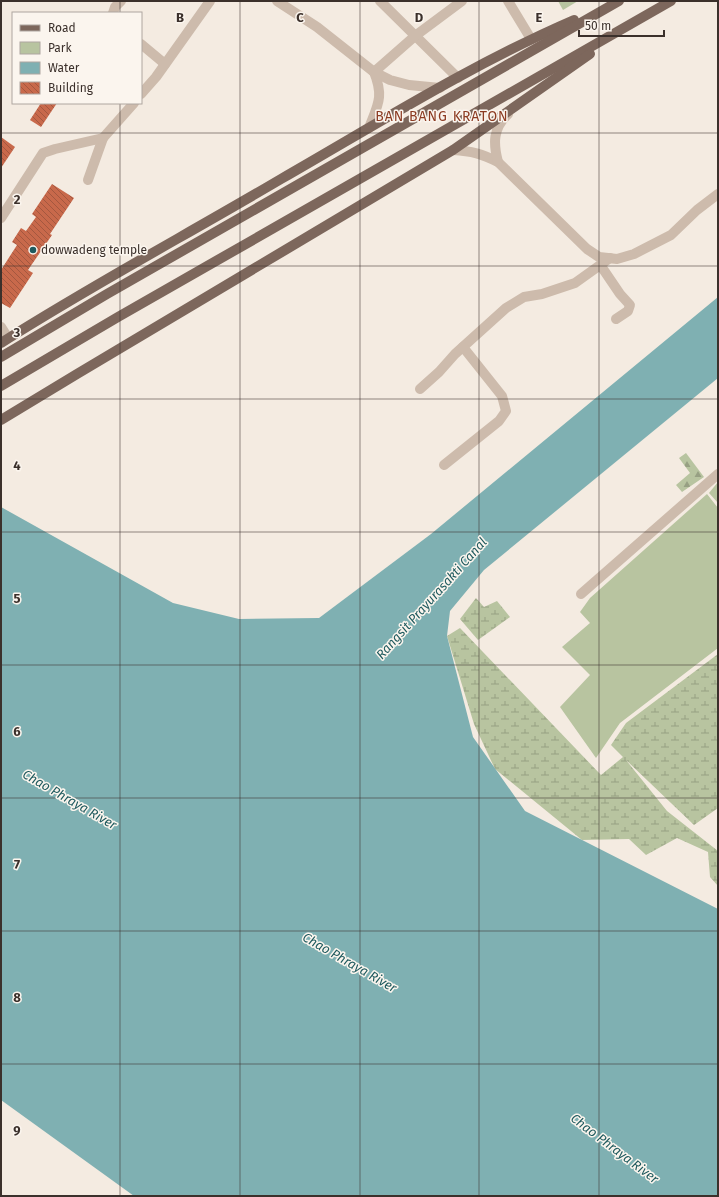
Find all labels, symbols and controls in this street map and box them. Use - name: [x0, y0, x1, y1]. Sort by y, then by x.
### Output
- text: B: [176, 10, 184, 25]
- text: C: [296, 10, 304, 25]
- text: D: [415, 10, 424, 25]
- text: E: [536, 10, 543, 25]
- legend: [12, 12, 142, 104]
- scale bar: [579, 12, 664, 38]
- text: 50 m: [585, 19, 611, 33]
- text: Road: [48, 21, 76, 35]
- text: Park: [48, 41, 72, 55]
- text: Water: [48, 61, 80, 75]
- text: Building: [48, 81, 94, 95]
- district label: BAN BANG KRATON: [375, 108, 509, 125]
- text: 2: [14, 192, 21, 207]
- place label: dowwadeng temple: [41, 243, 147, 257]
- marker: dowwadeng temple: [28, 245, 38, 255]
- text: 3: [13, 325, 21, 340]
- text: 4: [13, 458, 21, 473]
- water label: Rangsit Prayurasakti Canal: [373, 535, 490, 662]
- text: 5: [14, 591, 21, 606]
- text: 6: [13, 724, 21, 739]
- water label: Chao Phraya River: [20, 766, 120, 833]
- text: 7: [14, 857, 20, 872]
- water label: Chao Phraya River: [300, 929, 400, 996]
- text: 8: [13, 990, 21, 1005]
- water label: Chao Phraya River: [568, 1111, 662, 1187]
- text: 9: [13, 1123, 21, 1138]

